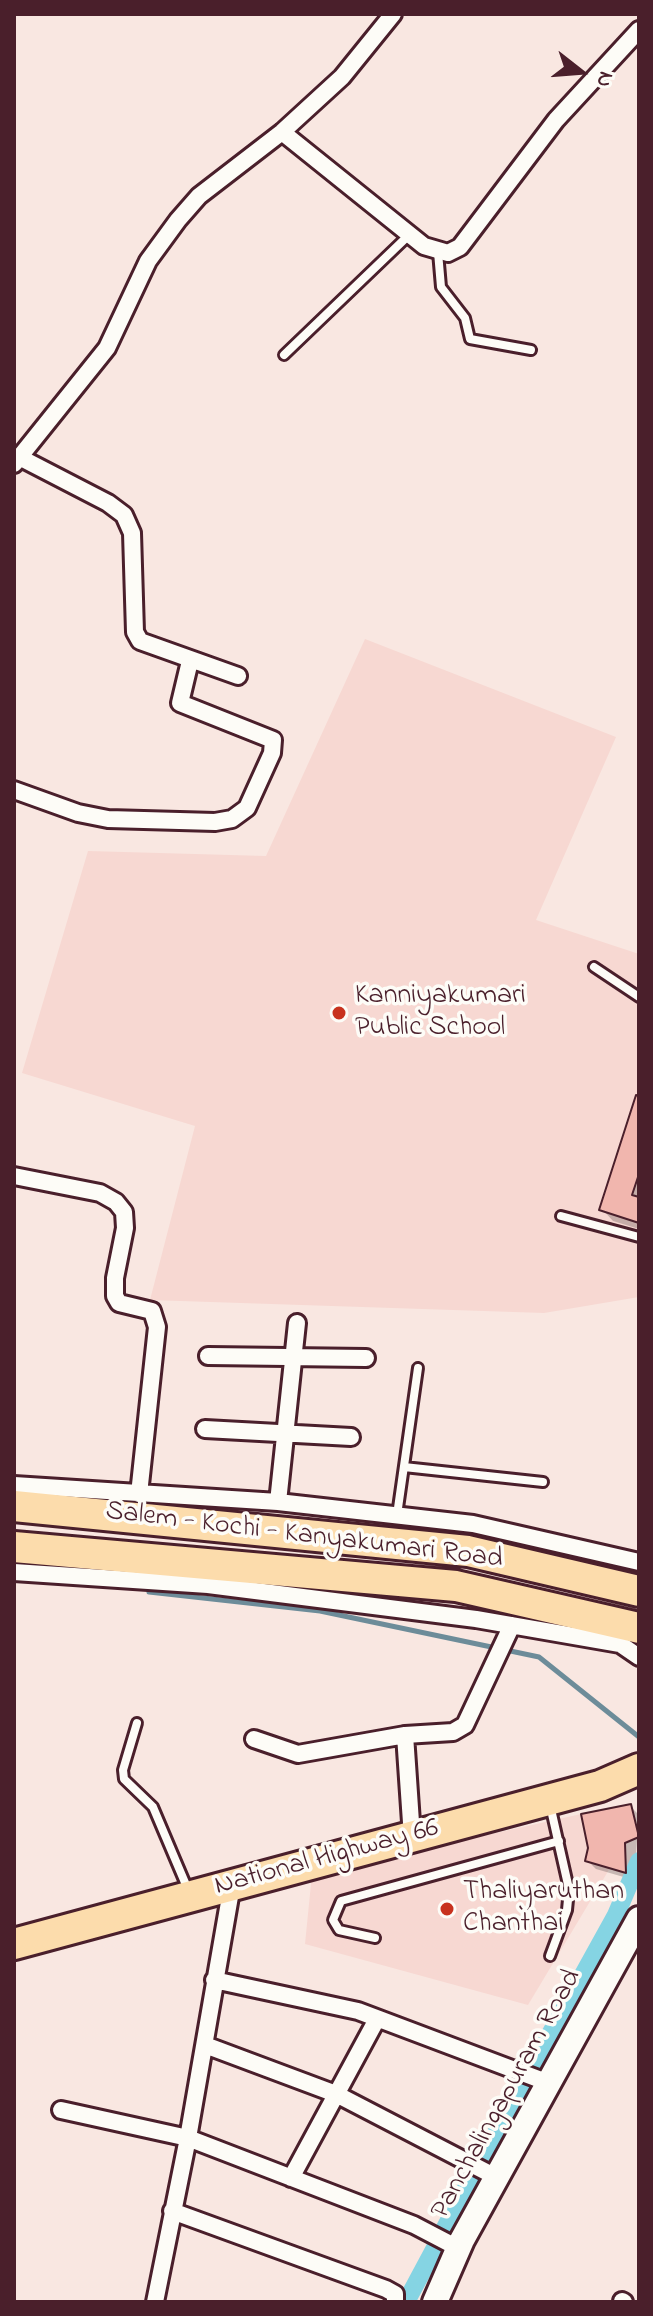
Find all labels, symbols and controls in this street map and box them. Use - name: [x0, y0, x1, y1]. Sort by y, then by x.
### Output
- north arrow: [541, 32, 621, 112]
- text: N: [586, 67, 621, 91]
- place label: Kanniyakumari Public School: [355, 980, 526, 1046]
- marker: Kanniyakumari Public School: [330, 1004, 348, 1022]
- street label: Salem - Kochi - Kanyakumari Road: [104, 1496, 504, 1578]
- street label: National Highway 66: [211, 1813, 443, 1905]
- place label: Thaliyaruthan Chanthai: [463, 1876, 624, 1942]
- marker: Thaliyaruthan Chanthai: [438, 1900, 456, 1918]
- street label: Panchalingapuram Road: [425, 1964, 591, 2226]

